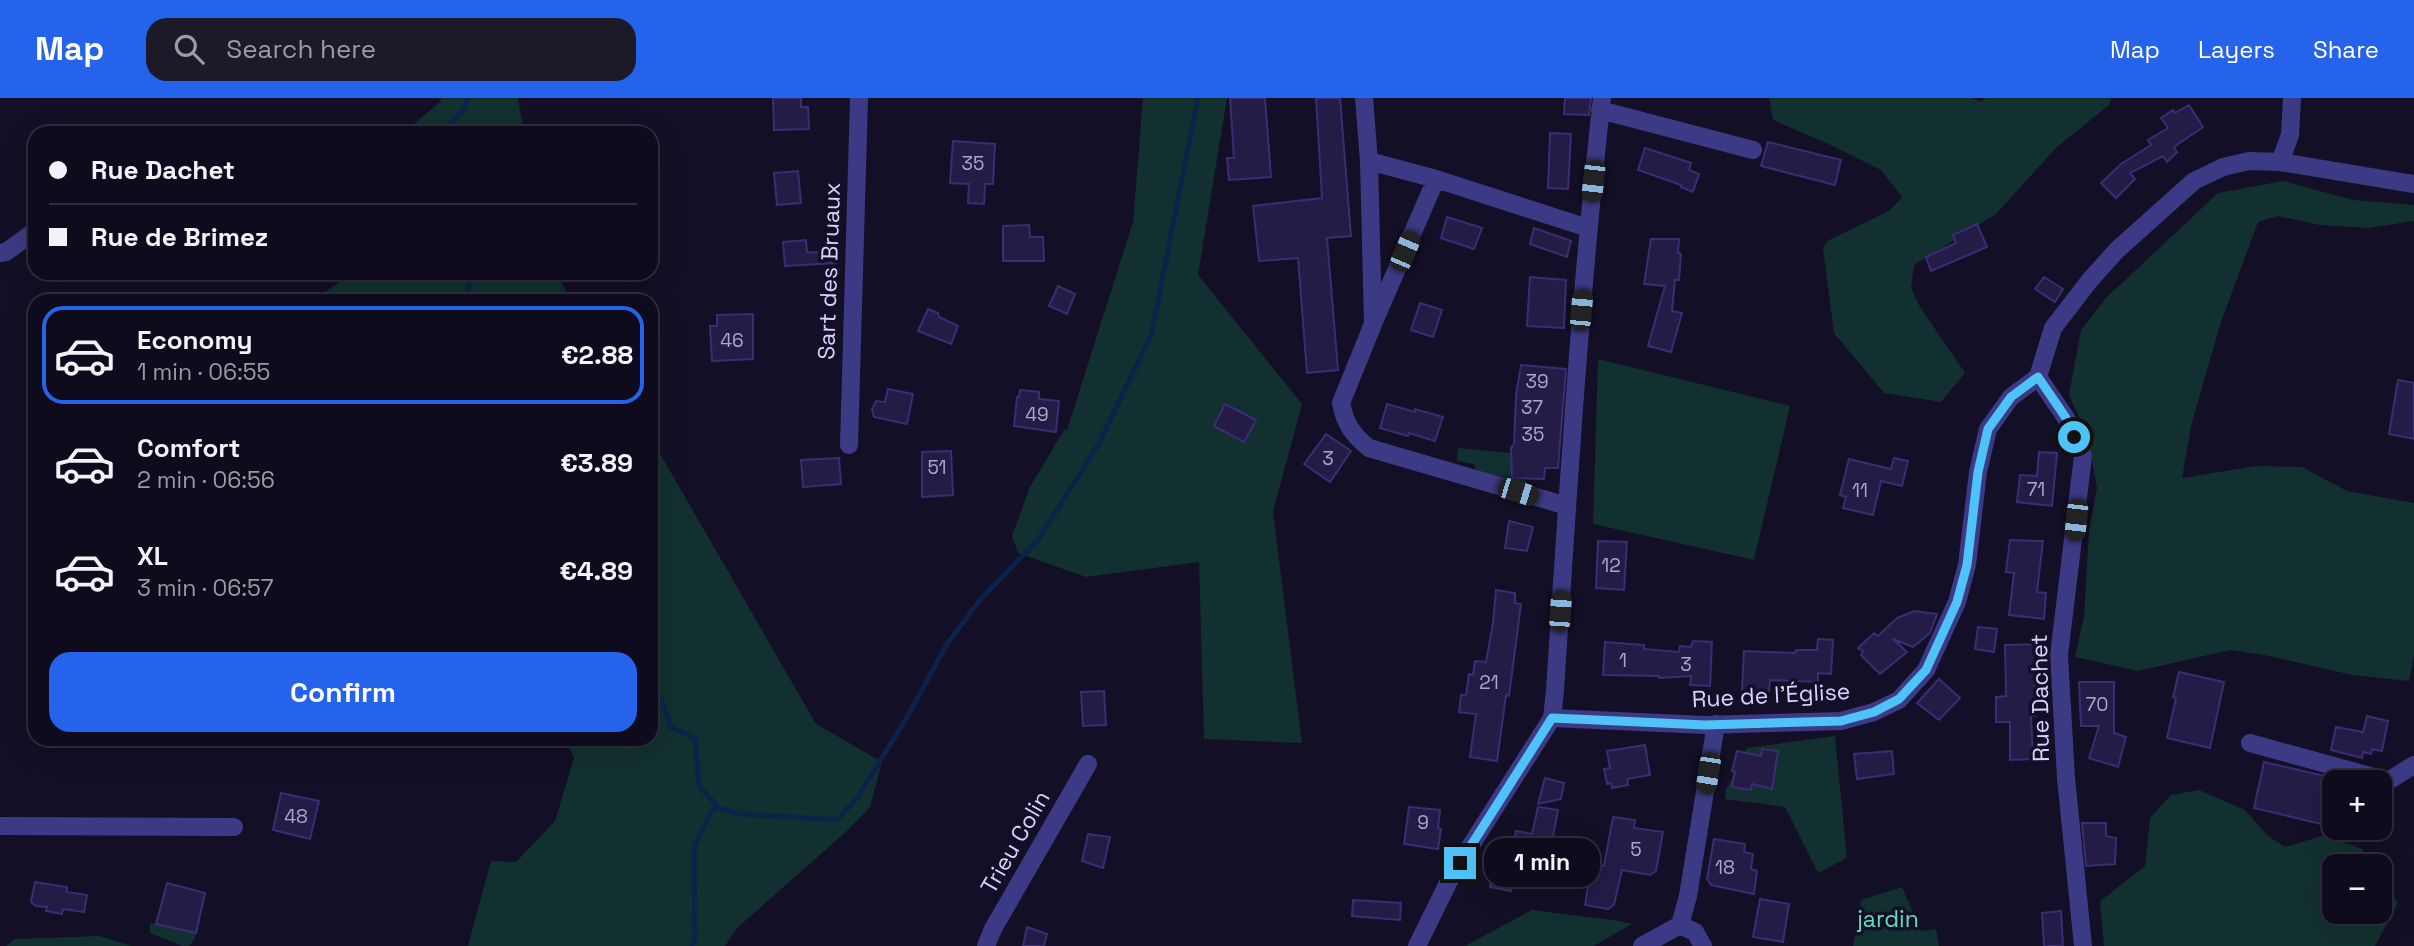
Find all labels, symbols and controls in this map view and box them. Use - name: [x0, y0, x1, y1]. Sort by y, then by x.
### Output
- search box: [146, 18, 636, 81]
- text: Map: [35, 28, 104, 70]
- icon: search: [170, 30, 208, 68]
- text: Search here: [226, 32, 376, 66]
- text: Map: [2110, 34, 2160, 65]
- text: Layers: [2198, 34, 2275, 65]
- text: Share: [2313, 34, 2379, 65]
- house number: 35: [962, 151, 984, 176]
- text: Rue Dachet: [91, 153, 235, 187]
- car: [1581, 159, 1606, 203]
- street label: Sart des Bruaux: [811, 182, 847, 360]
- text: Rue de Brimez: [91, 220, 268, 254]
- car: [1388, 228, 1423, 274]
- car: [1569, 288, 1594, 332]
- text: Economy: [137, 323, 253, 357]
- icon: car: [53, 324, 116, 387]
- house number: 46: [720, 328, 744, 353]
- text: €2.88: [561, 338, 633, 372]
- text: 1 min · 06:55: [137, 357, 270, 387]
- house number: 39: [1525, 369, 1549, 394]
- house number: 37: [1521, 395, 1543, 420]
- house number: 49: [1025, 402, 1049, 427]
- route start: [2058, 421, 2090, 453]
- house number: 35: [1522, 422, 1544, 447]
- text: Comfort: [137, 431, 240, 465]
- icon: car: [53, 432, 116, 495]
- text: €3.89: [560, 446, 633, 480]
- house number: 3: [1322, 446, 1334, 471]
- house number: 51: [927, 455, 947, 480]
- text: 2 min · 06:56: [137, 465, 275, 495]
- car: [1495, 476, 1542, 508]
- house number: 71: [2027, 477, 2045, 502]
- house number: 11: [1852, 478, 1868, 503]
- car: [2064, 498, 2089, 542]
- text: XL: [137, 539, 168, 573]
- icon: car: [53, 540, 116, 603]
- house number: 12: [1601, 553, 1621, 578]
- text: €4.89: [559, 554, 633, 588]
- text: 3 min · 06:57: [137, 573, 274, 603]
- car: [1549, 589, 1572, 633]
- street label: Rue Dachet: [2024, 634, 2056, 762]
- house number: 1: [1619, 648, 1627, 673]
- button: Confirm: [49, 652, 637, 732]
- house number: 3: [1680, 652, 1692, 677]
- house number: 21: [1479, 670, 1499, 695]
- street label: Rue de l'Église: [1691, 676, 1851, 714]
- house number: 70: [2086, 692, 2108, 717]
- car: [1695, 751, 1722, 795]
- map controls: [2322, 770, 2392, 924]
- button: +: [2322, 770, 2392, 840]
- street label: Trieu Colin: [973, 785, 1057, 899]
- house number: 48: [284, 804, 308, 829]
- house number: 9: [1417, 810, 1429, 835]
- house number: 5: [1630, 837, 1642, 862]
- callout: 1 min: [1484, 838, 1600, 888]
- route end: [1444, 847, 1476, 879]
- text: 1 min: [1514, 847, 1570, 877]
- button: −: [2322, 854, 2392, 924]
- house number: 18: [1715, 855, 1735, 880]
- park label: jardin: [1856, 904, 1919, 934]

